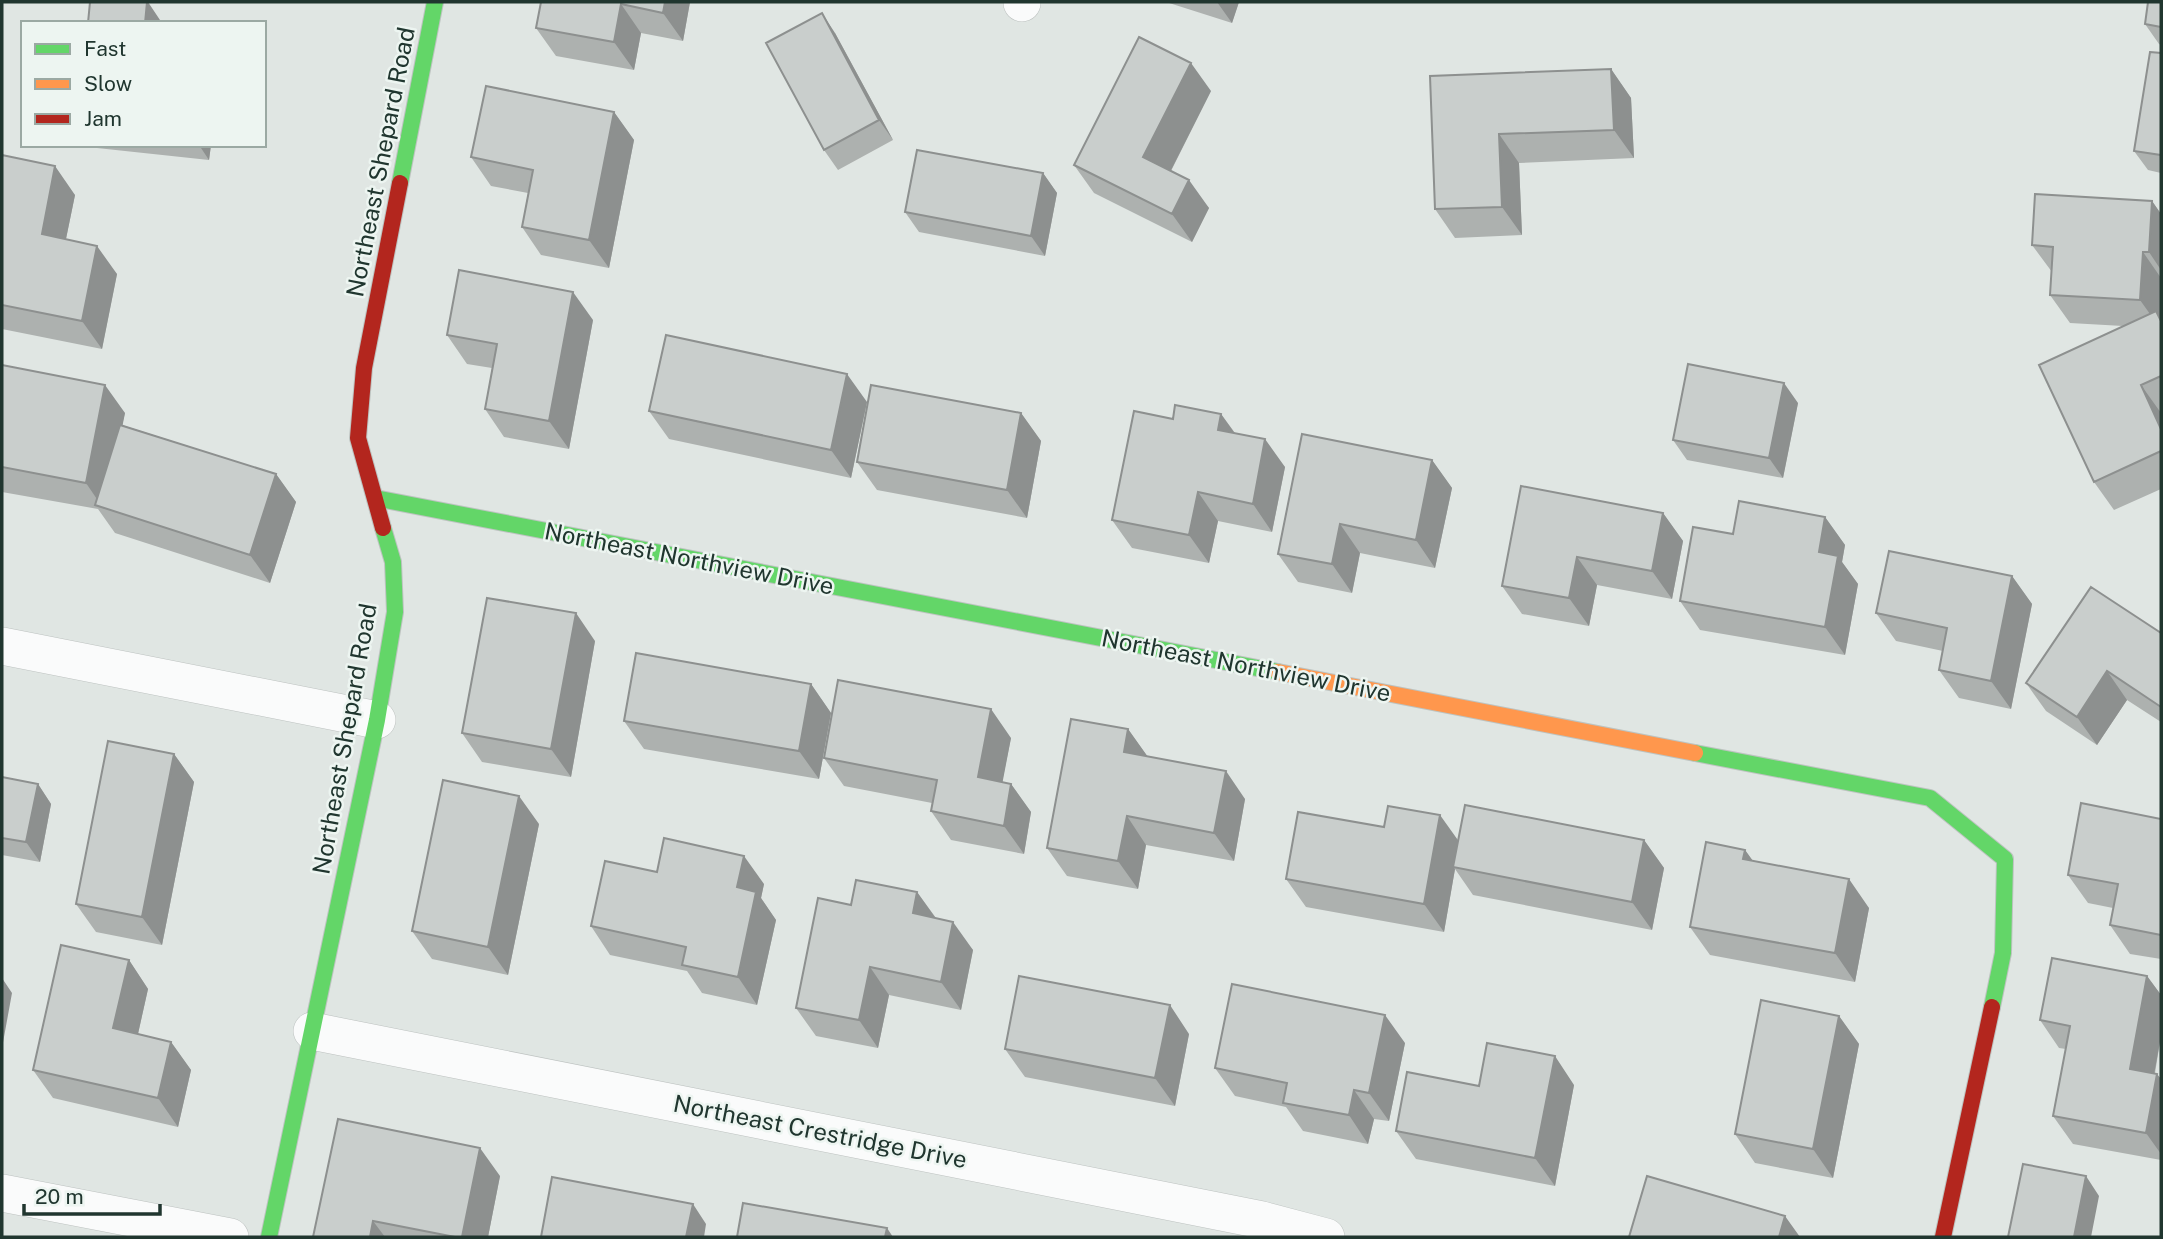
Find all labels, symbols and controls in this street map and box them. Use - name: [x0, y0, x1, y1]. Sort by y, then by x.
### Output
- legend: [21, 21, 266, 147]
- street label: Northeast Shepard Road: [340, 24, 420, 299]
- text: Fast: [84, 36, 126, 61]
- text: Slow: [84, 71, 132, 96]
- text: Jam: [84, 106, 122, 131]
- street label: Northeast Northview Drive: [542, 516, 836, 600]
- street label: Northeast Shepard Road: [306, 601, 382, 876]
- street label: Northeast Northview Drive: [1099, 623, 1393, 707]
- street label: Northeast Crestridge Drive: [671, 1089, 969, 1173]
- scale bar: [24, 1172, 161, 1216]
- text: 20 m: [35, 1184, 84, 1209]

